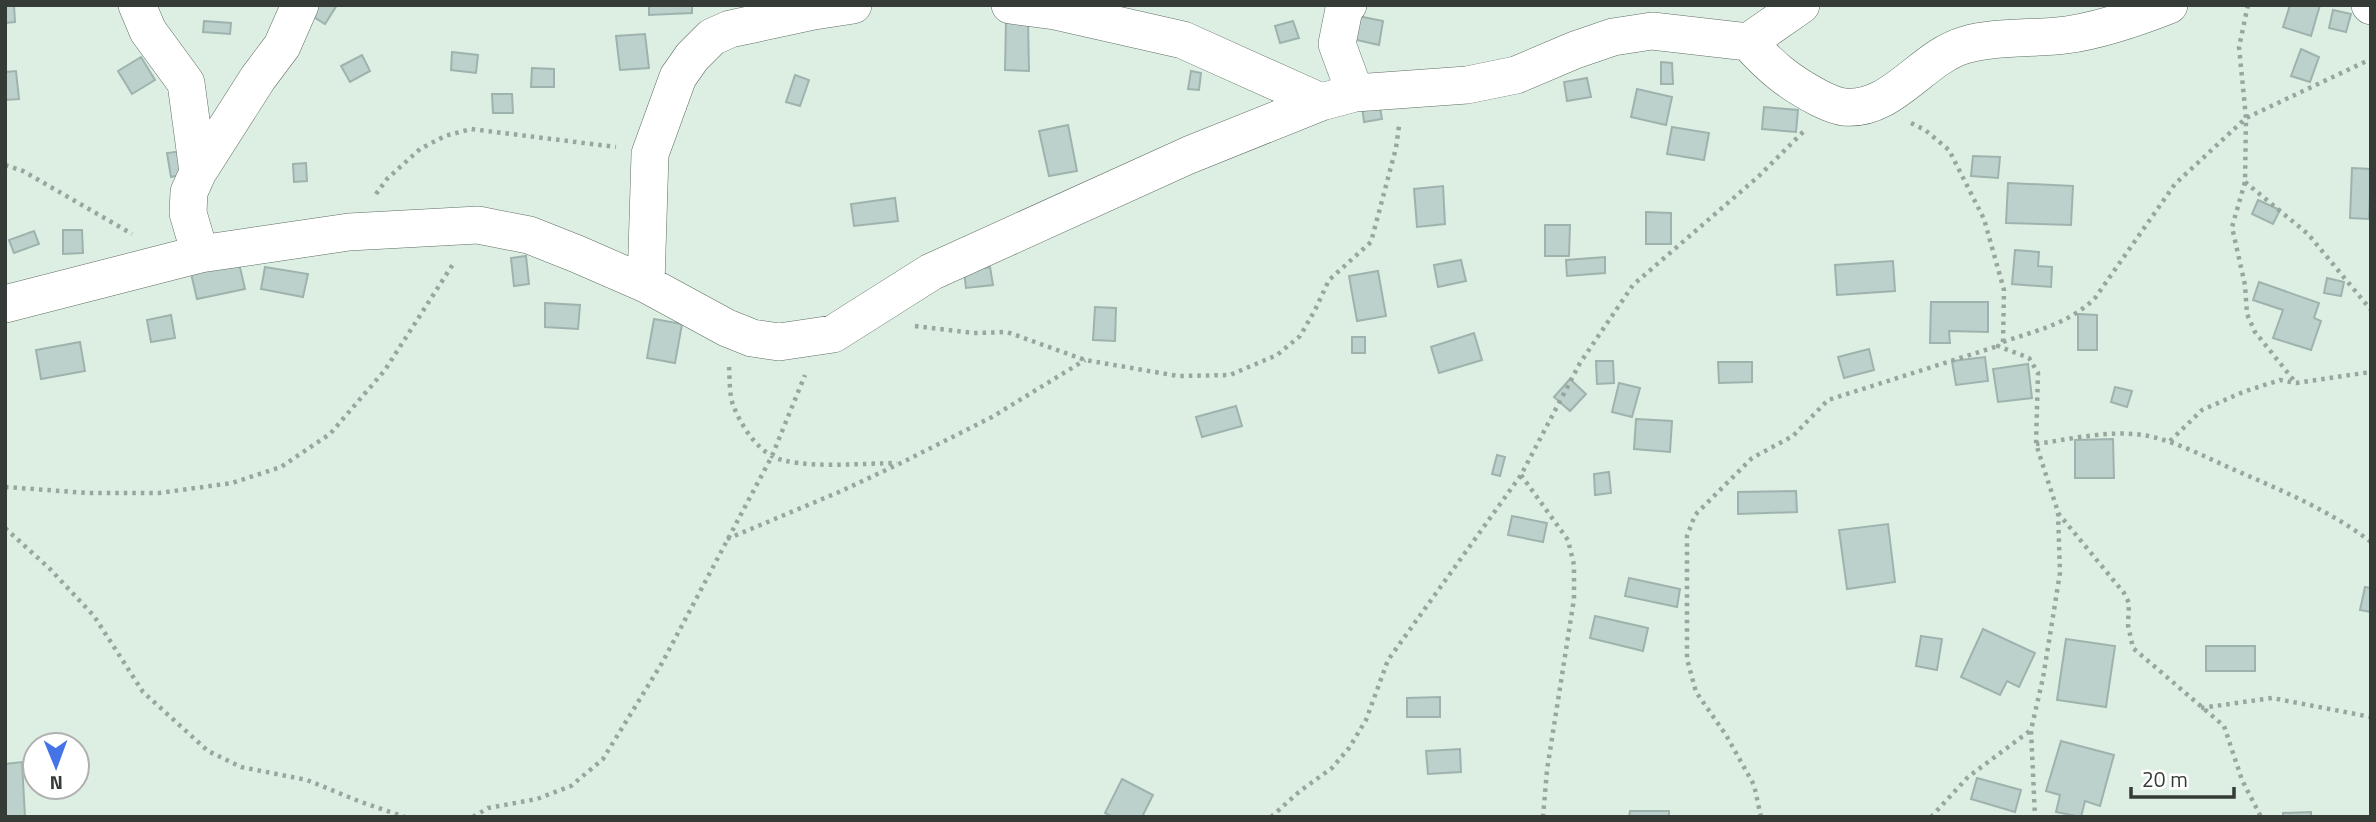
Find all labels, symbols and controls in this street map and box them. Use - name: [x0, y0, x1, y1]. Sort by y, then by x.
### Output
- north arrow: [21, 731, 91, 801]
- scale bar: [2131, 756, 2234, 800]
- text: 20 m: [2142, 763, 2188, 795]
- text: N: [49, 769, 63, 798]

